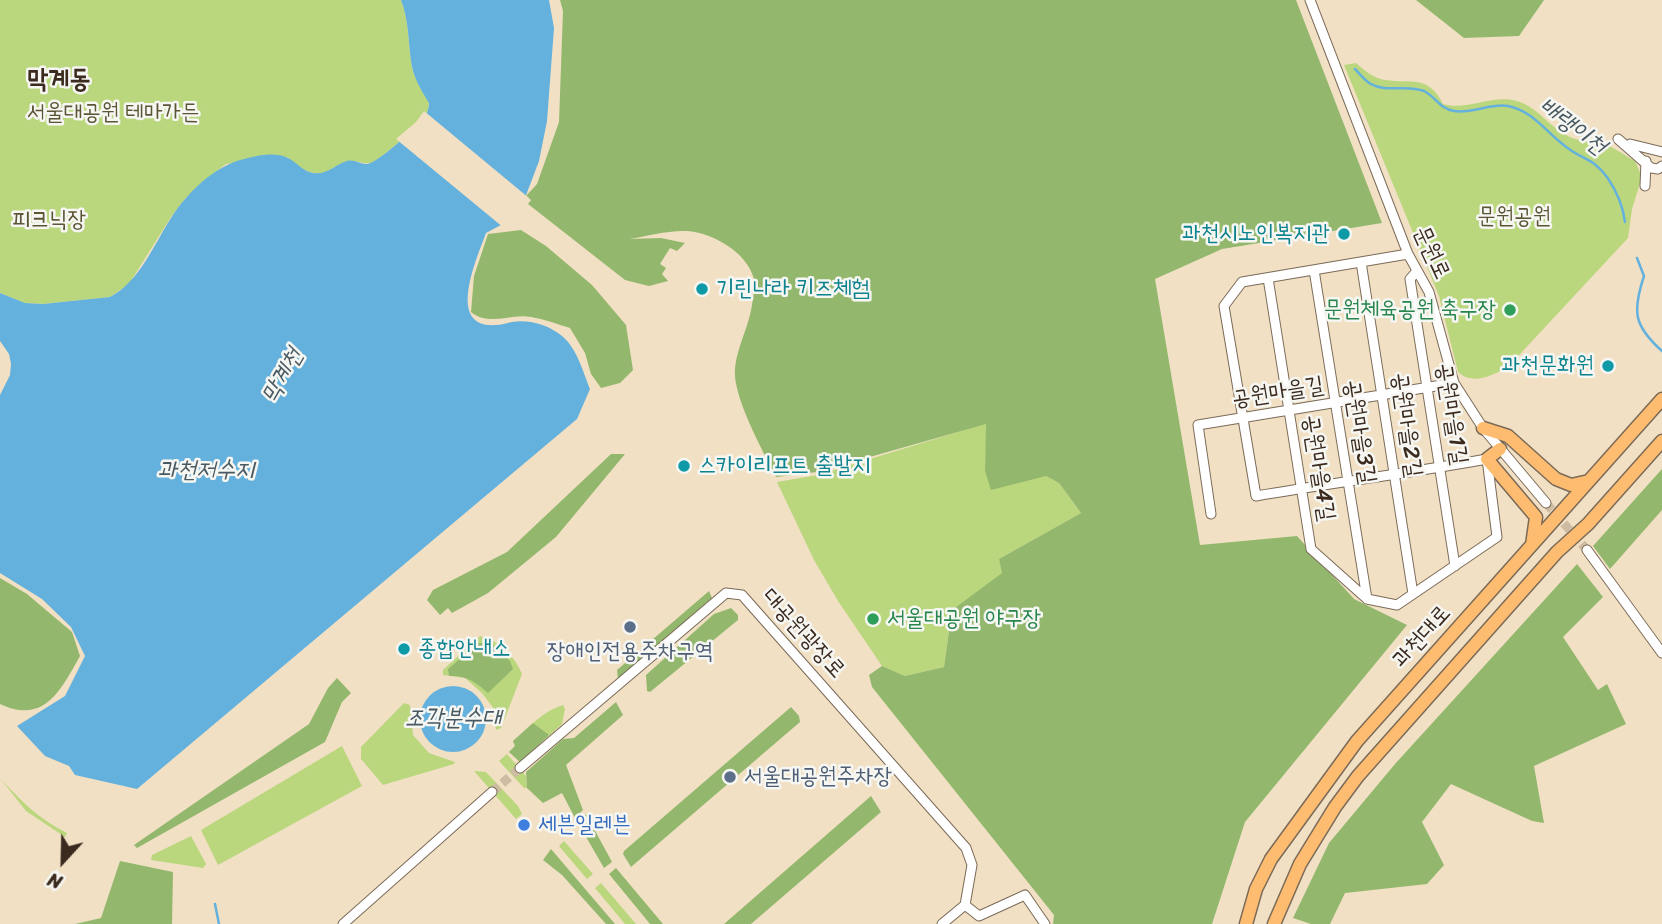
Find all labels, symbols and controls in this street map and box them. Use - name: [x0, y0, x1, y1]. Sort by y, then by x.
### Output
- district label: 막계동: [28, 64, 90, 96]
- water label: 배랭이천: [1532, 92, 1612, 162]
- park label: 서울대공원 테마가든: [27, 99, 199, 127]
- park label: 문원공원: [1477, 203, 1551, 231]
- park label: 피크닉장: [12, 206, 86, 234]
- place label: 과천시노인복지관: [1182, 220, 1330, 248]
- street label: 문원로: [1407, 222, 1455, 284]
- marker: 과천시노인복지관: [1336, 226, 1352, 242]
- place label: 기린나라 키즈체험: [716, 275, 870, 303]
- marker: 기린나라 키즈체험: [694, 281, 710, 297]
- place label: 문원체육공원 축구장: [1323, 296, 1496, 324]
- marker: 문원체육공원 축구장: [1502, 302, 1518, 318]
- water label: 막계천: [256, 344, 310, 408]
- place label: 과천문화원: [1501, 352, 1594, 380]
- marker: 과천문화원: [1600, 358, 1616, 374]
- street label: 공원마을1길: [1429, 361, 1473, 467]
- street label: 공원마을2길: [1385, 371, 1427, 479]
- street label: 공원마을길: [1230, 372, 1326, 414]
- street label: 공원마을3길: [1337, 378, 1381, 486]
- street label: 공원마을4길: [1296, 413, 1340, 523]
- place label: 스카이리프트 출발지: [698, 452, 871, 480]
- water label: 과천저수지: [158, 457, 254, 485]
- marker: 스카이리프트 출발지: [676, 458, 692, 474]
- street label: 대공원광장로: [756, 584, 850, 684]
- street label: 과천대로: [1387, 600, 1457, 674]
- place label: 서울대공원 야구장: [887, 605, 1041, 633]
- marker: 서울대공원 야구장: [865, 611, 881, 627]
- marker: 장애인전용주차구역: [622, 619, 638, 635]
- place label: 종합안내소: [418, 635, 511, 663]
- place label: 장애인전용주차구역: [547, 638, 713, 666]
- marker: 종합안내소: [396, 641, 412, 657]
- water label: 조각분수대: [405, 705, 501, 733]
- place label: 서울대공원주차장: [744, 763, 892, 791]
- marker: 서울대공원주차장: [722, 769, 738, 785]
- place label: 세븐일레븐: [538, 811, 631, 839]
- marker: 세븐일레븐: [516, 817, 532, 833]
- north arrow: [28, 826, 98, 896]
- text: N: [43, 863, 67, 899]

